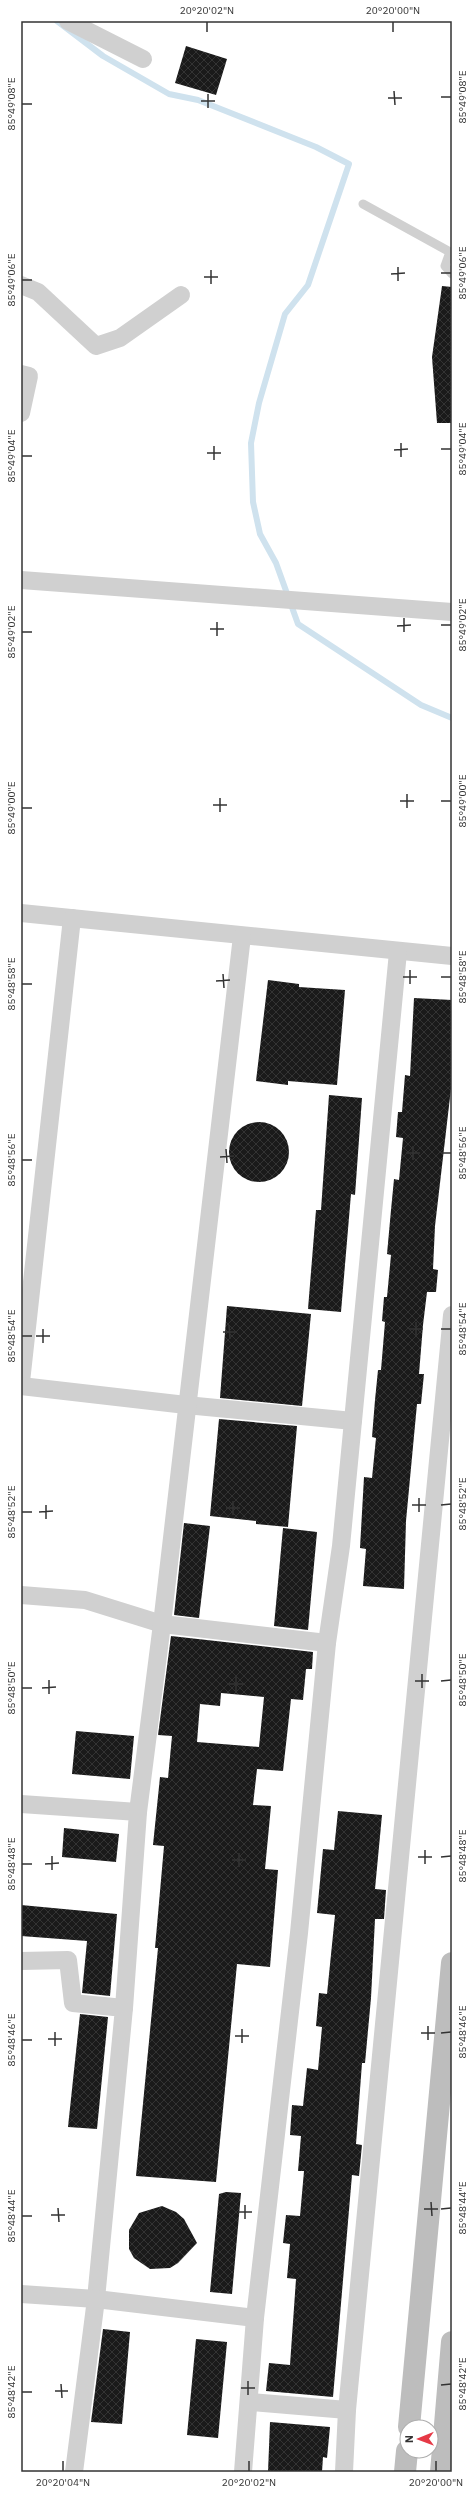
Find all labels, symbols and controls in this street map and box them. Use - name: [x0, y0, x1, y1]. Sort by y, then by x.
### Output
- text: 20°20'02"N: [180, 4, 234, 17]
- text: 20°20'00"N: [366, 4, 420, 17]
- text: 85°49'08"E: [456, 70, 469, 124]
- text: 85°49'08"E: [5, 77, 18, 131]
- text: 85°49'06"E: [456, 246, 469, 300]
- text: 85°49'06"E: [5, 253, 18, 307]
- text: 85°49'04"E: [456, 422, 469, 476]
- text: 85°49'04"E: [5, 429, 18, 483]
- text: 85°49'02"E: [456, 598, 469, 652]
- text: 85°49'02"E: [5, 605, 18, 659]
- text: 85°49'00"E: [456, 774, 469, 828]
- text: 85°49'00"E: [5, 781, 18, 835]
- text: 85°48'58"E: [456, 950, 469, 1004]
- text: 85°48'58"E: [5, 957, 18, 1011]
- text: 85°48'56"E: [456, 1126, 469, 1180]
- text: 85°48'56"E: [5, 1133, 18, 1187]
- text: 85°48'54"E: [456, 1302, 469, 1356]
- text: 85°48'54"E: [5, 1309, 18, 1363]
- text: 85°48'52"E: [456, 1477, 469, 1531]
- text: 85°48'52"E: [5, 1485, 18, 1539]
- text: 85°48'50"E: [456, 1653, 469, 1707]
- text: 85°48'50"E: [5, 1661, 18, 1715]
- text: 85°48'48"E: [456, 1829, 469, 1883]
- text: 85°48'48"E: [5, 1837, 18, 1891]
- text: 85°48'46"E: [456, 2005, 469, 2059]
- text: 85°48'46"E: [5, 2013, 18, 2067]
- text: 85°48'44"E: [456, 2181, 469, 2235]
- text: 85°48'44"E: [5, 2189, 18, 2243]
- text: 85°48'42"E: [456, 2357, 469, 2411]
- text: 85°48'42"E: [5, 2365, 18, 2419]
- north arrow: [399, 2419, 439, 2459]
- text: N: [402, 2435, 416, 2443]
- text: 20°20'04"N: [36, 2476, 90, 2489]
- text: 20°20'02"N: [222, 2476, 276, 2489]
- text: 20°20'00"N: [409, 2476, 463, 2489]

